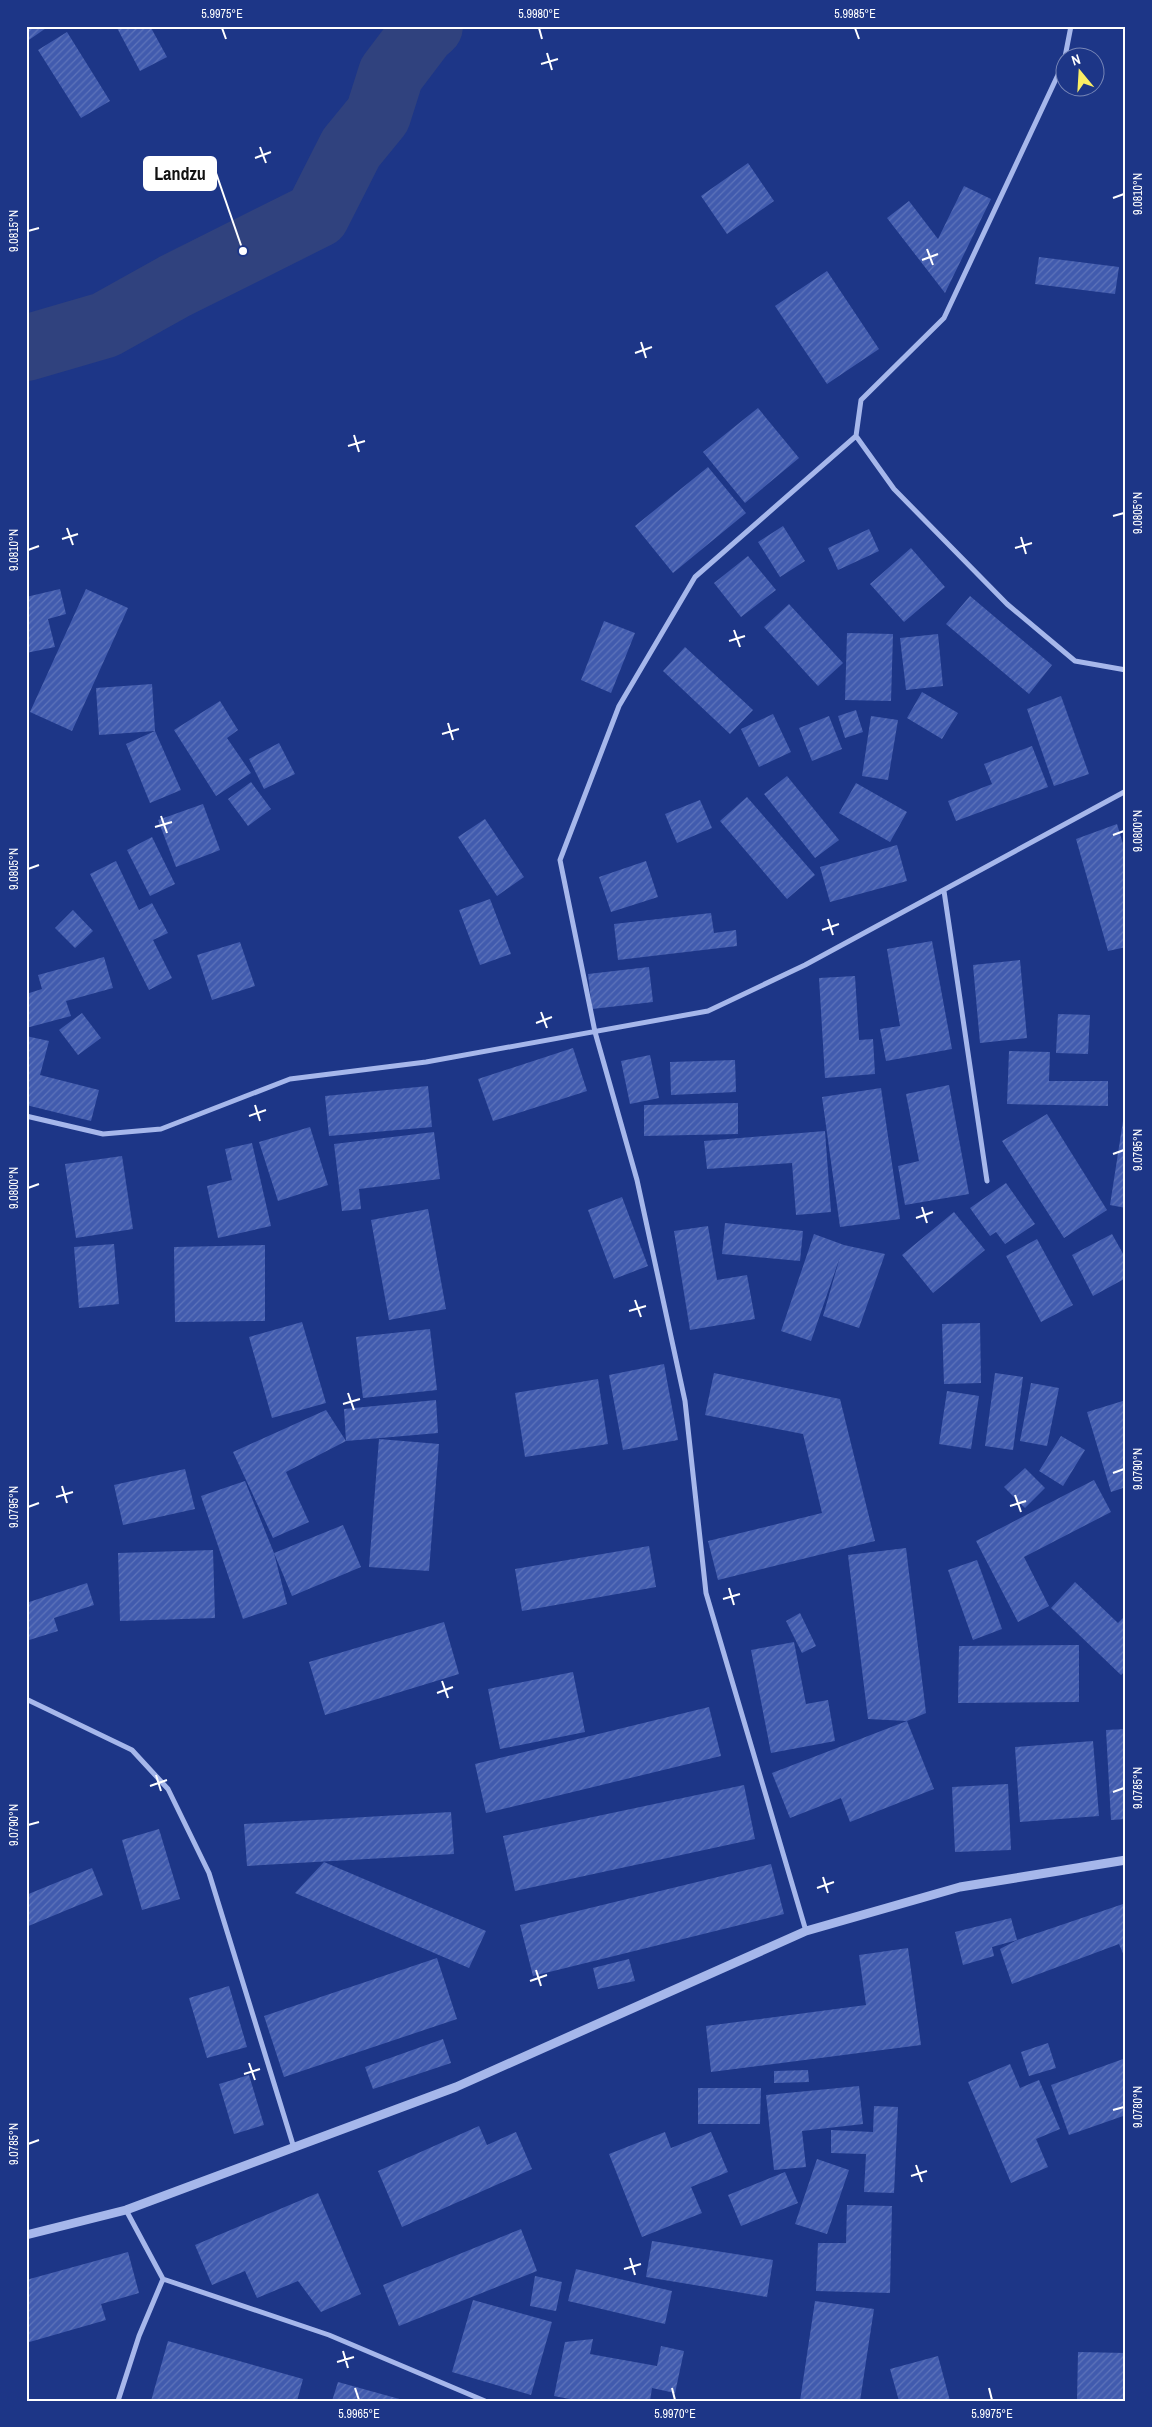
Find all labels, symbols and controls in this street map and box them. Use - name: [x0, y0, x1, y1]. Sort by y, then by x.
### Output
- text: 5.9975°E: [201, 6, 243, 22]
- text: 5.9980°E: [518, 6, 560, 22]
- text: 5.9985°E: [834, 6, 876, 22]
- north arrow: [1054, 48, 1104, 98]
- text: N: [1069, 50, 1083, 69]
- callout: Landzu: [144, 157, 216, 190]
- text: Landzu: [154, 161, 206, 186]
- text: 9.0810°N: [1130, 173, 1146, 215]
- text: 9.0815°N: [6, 210, 22, 252]
- text: 9.0805°N: [1130, 492, 1146, 534]
- text: 9.0810°N: [6, 529, 22, 571]
- text: 9.0800°N: [1130, 810, 1146, 852]
- text: 9.0805°N: [6, 848, 22, 890]
- text: 9.0795°N: [1130, 1129, 1146, 1171]
- text: 9.0800°N: [6, 1167, 22, 1209]
- text: 9.0790°N: [1130, 1448, 1146, 1490]
- text: 9.0795°N: [6, 1486, 22, 1528]
- text: 9.0785°N: [1130, 1767, 1146, 1809]
- text: 9.0790°N: [6, 1804, 22, 1846]
- text: 9.0780°N: [1130, 2086, 1146, 2128]
- text: 9.0785°N: [6, 2123, 22, 2165]
- text: 5.9965°E: [338, 2406, 380, 2422]
- text: 5.9970°E: [654, 2406, 696, 2422]
- text: 5.9975°E: [971, 2406, 1013, 2422]

